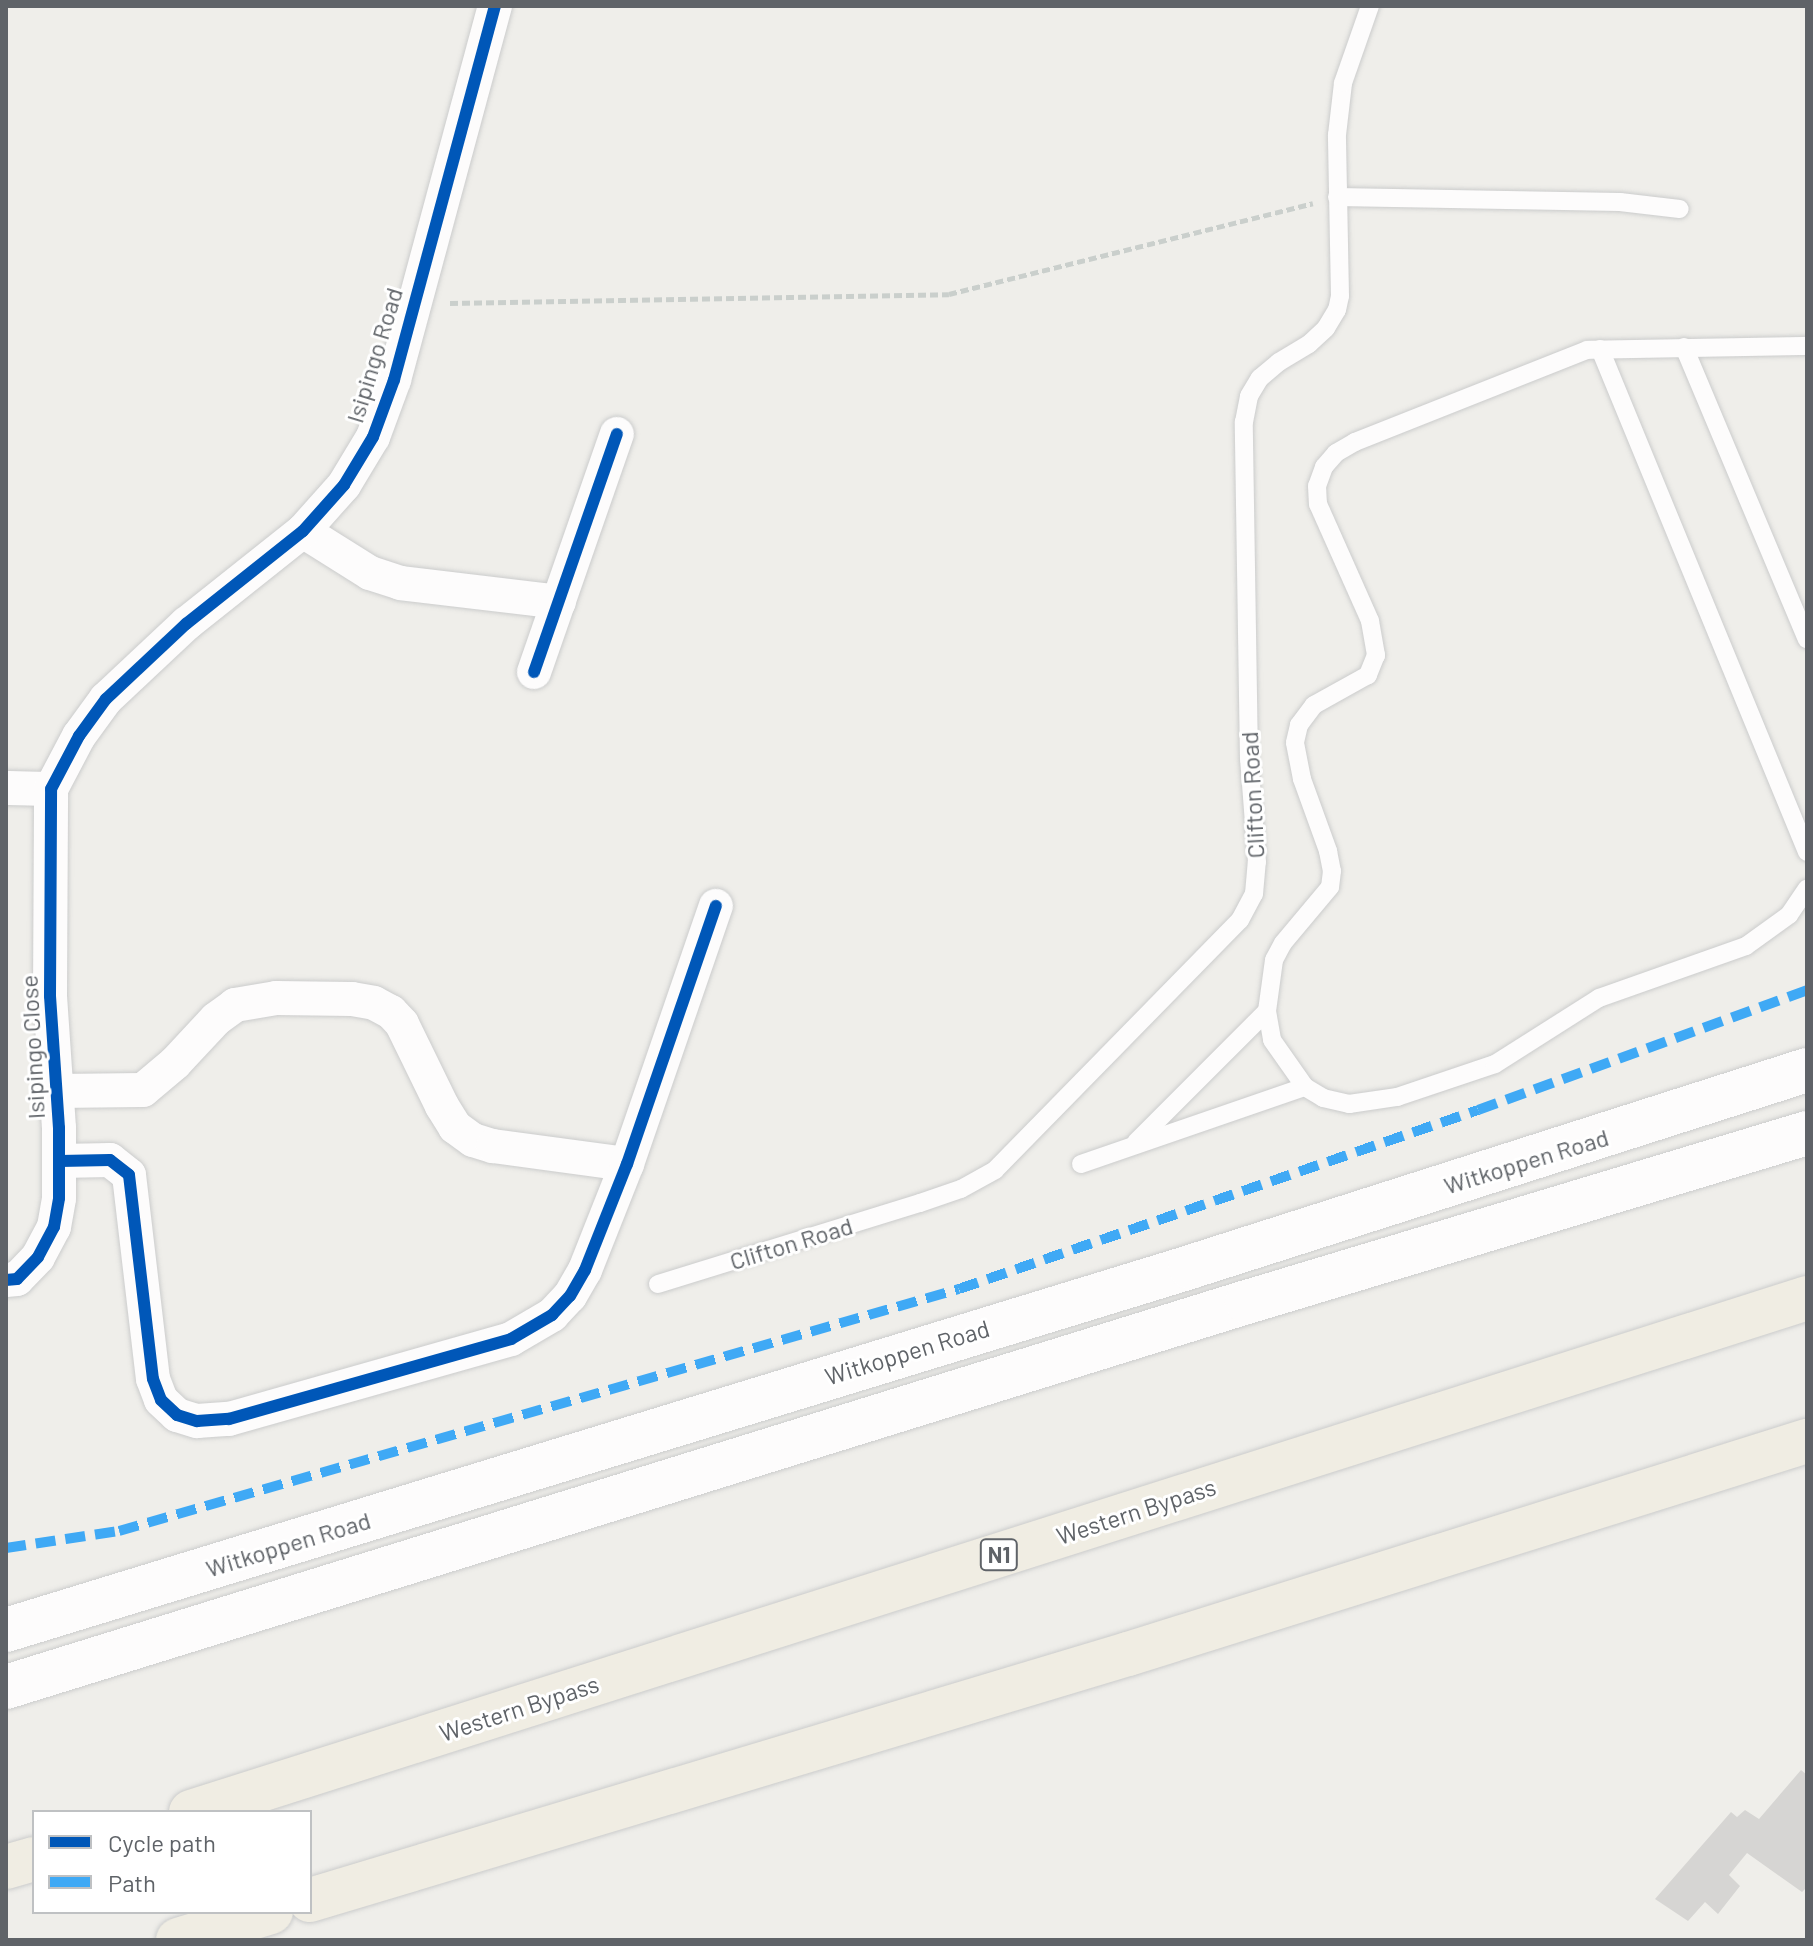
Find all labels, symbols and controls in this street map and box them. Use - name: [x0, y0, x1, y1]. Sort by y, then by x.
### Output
- street label: Isipingo Road: [340, 284, 408, 426]
- street label: Clifton Road: [1234, 731, 1270, 859]
- street label: Isipingo Close: [14, 974, 50, 1120]
- street label: Witkoppen Road: [1440, 1122, 1612, 1200]
- street label: Clifton Road: [726, 1211, 856, 1275]
- street label: Witkoppen Road: [821, 1313, 993, 1391]
- street label: Western Bypass: [1053, 1472, 1219, 1550]
- street label: Witkoppen Road: [202, 1505, 374, 1583]
- road number: N1: [979, 1537, 1019, 1573]
- street label: Western Bypass: [436, 1669, 602, 1747]
- legend: [32, 1810, 312, 1914]
- text: Cycle path: [108, 1828, 216, 1857]
- text: Path: [108, 1868, 156, 1897]

